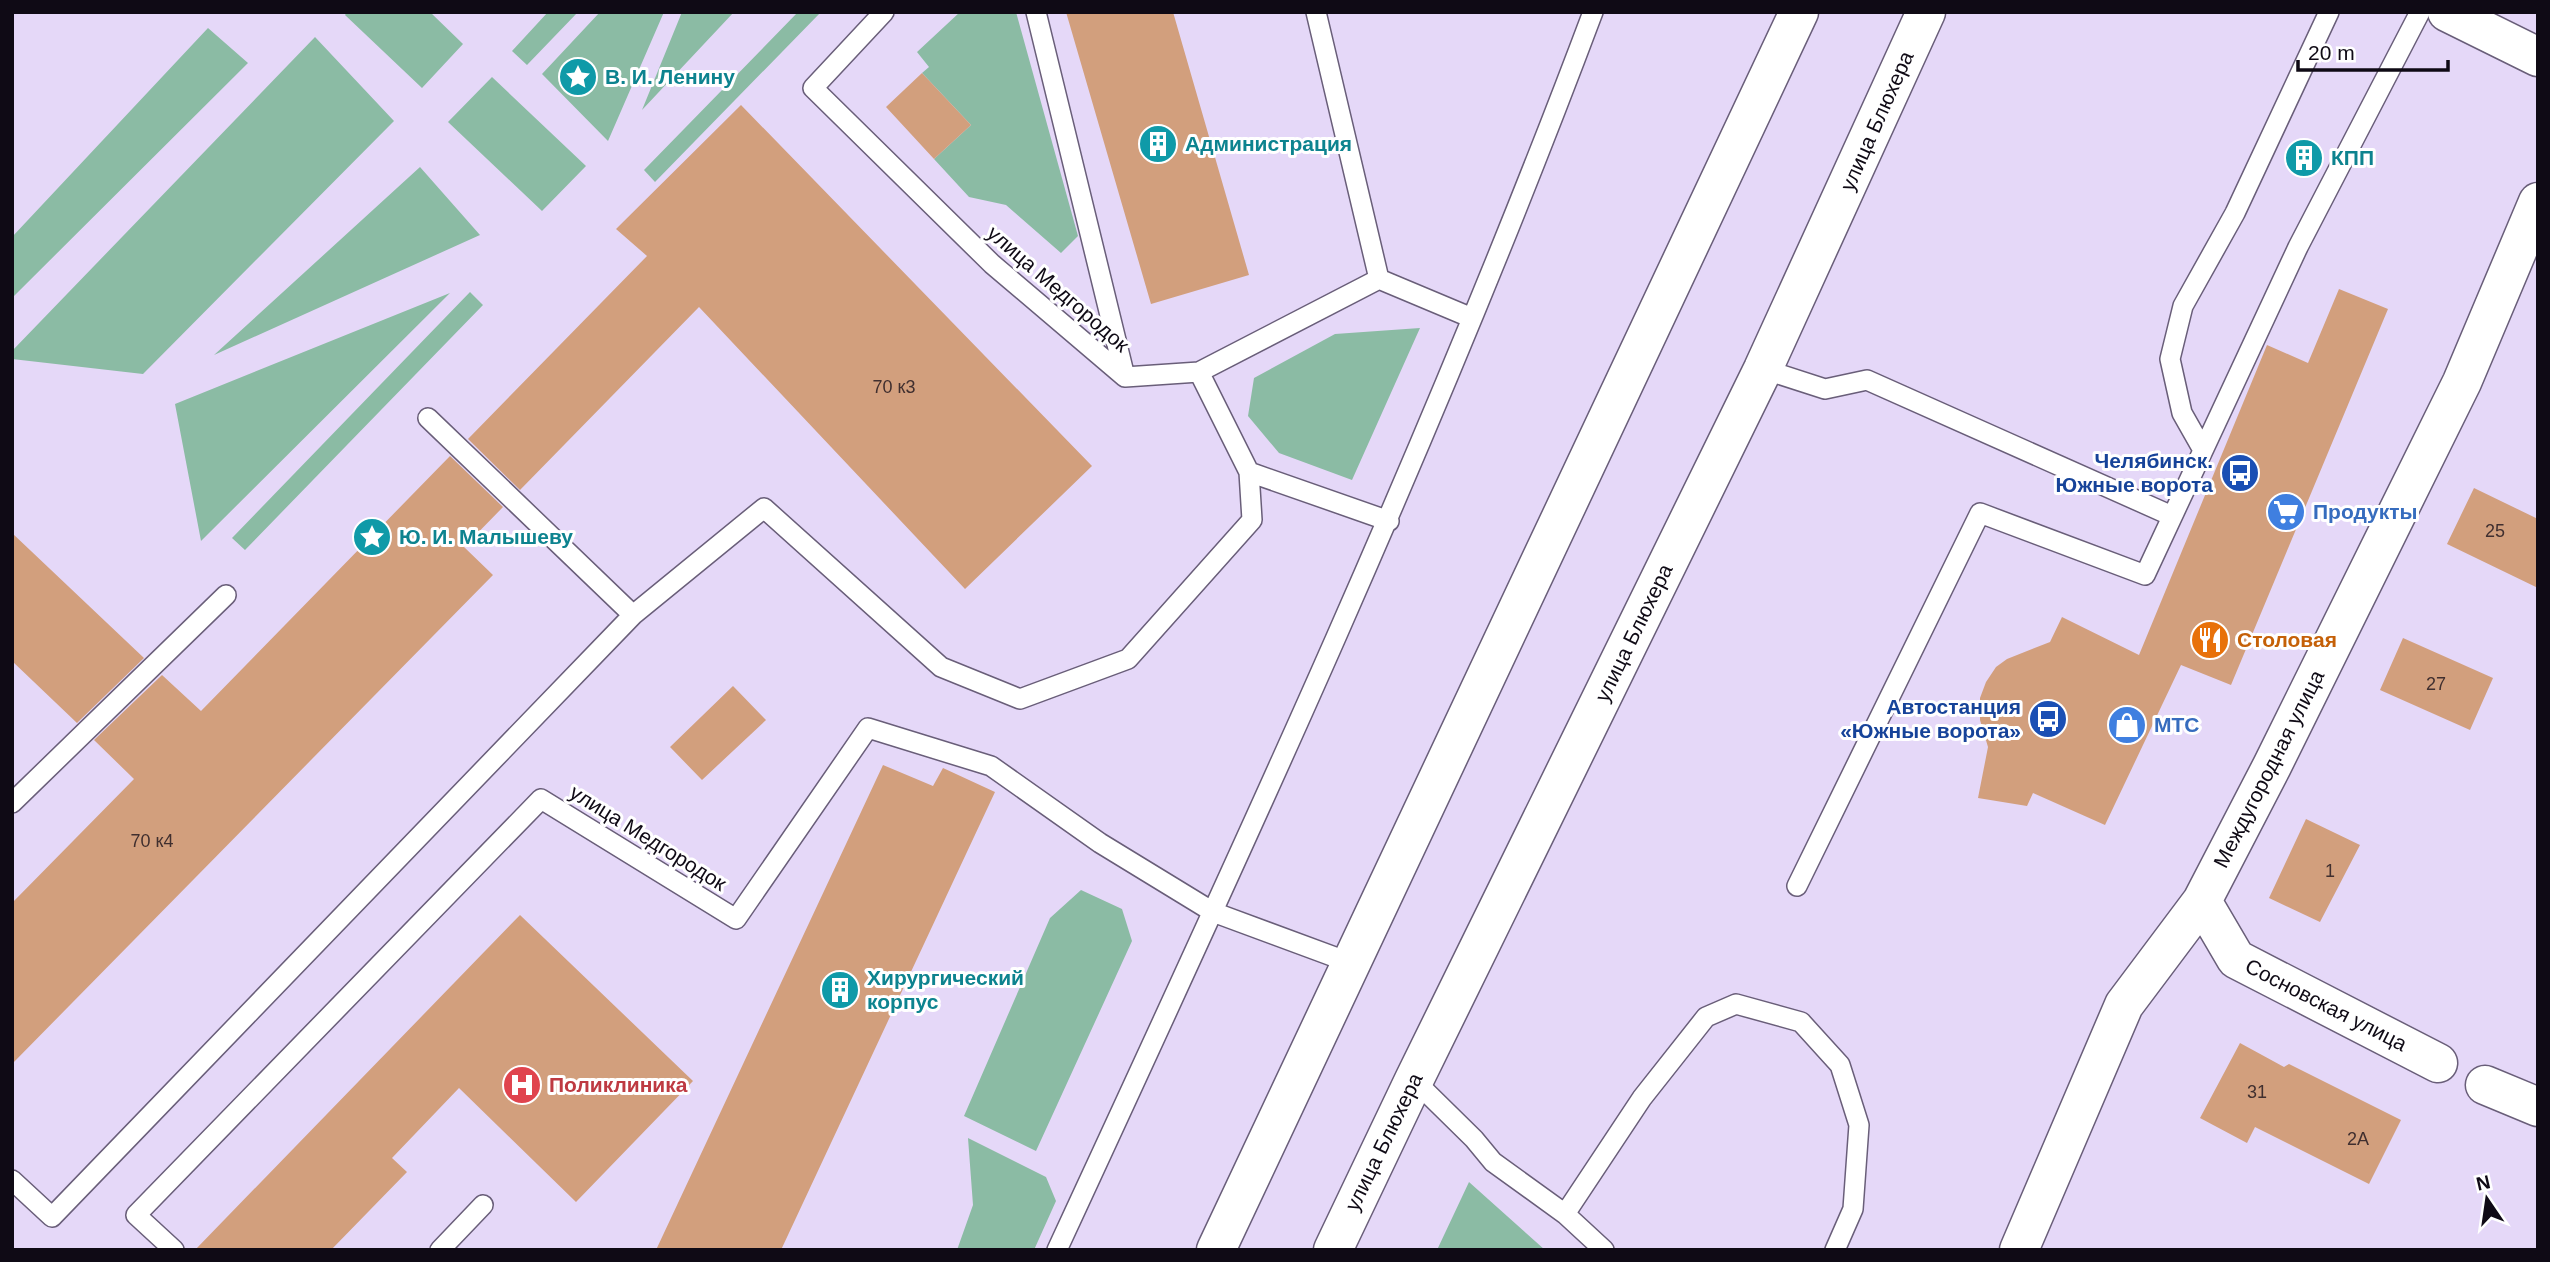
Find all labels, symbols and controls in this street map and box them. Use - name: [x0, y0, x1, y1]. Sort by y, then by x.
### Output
- scale bar: [2298, 28, 2448, 72]
- text: 20 m: [2308, 41, 2355, 64]
- street label: улица Блюхера: [1835, 47, 1918, 194]
- place icon: В. И. Ленину: [557, 56, 599, 98]
- place label: В. И. Ленину: [605, 65, 735, 88]
- building icon: Администрация: [1137, 123, 1179, 165]
- place label: Администрация: [1185, 132, 1352, 155]
- building icon: КПП: [2283, 137, 2325, 179]
- place label: КПП: [2331, 146, 2374, 169]
- street label: улица Медгородок: [983, 221, 1134, 357]
- house number: 70 к3: [873, 377, 915, 397]
- place label: Челябинск. Южные ворота: [2056, 449, 2213, 496]
- bus stop icon: Челябинск. Южные ворота: [2219, 452, 2261, 494]
- supermarket icon: Продукты: [2265, 491, 2307, 533]
- place label: Продукты: [2313, 500, 2417, 523]
- place icon: Ю. И. Малышеву: [351, 516, 393, 558]
- house number: 25: [2485, 521, 2505, 541]
- place label: Ю. И. Малышеву: [399, 525, 573, 548]
- street label: улица Блюхера: [1590, 560, 1677, 705]
- restaurant icon: Столовая: [2189, 619, 2231, 661]
- place label: Столовая: [2237, 628, 2337, 651]
- street label: Междугородная улица: [2209, 666, 2328, 871]
- house number: 27: [2426, 674, 2446, 694]
- place label: Автостанция «Южные ворота»: [1840, 695, 2021, 742]
- bus stop icon: Автостанция «Южные ворота»: [2027, 698, 2069, 740]
- shop icon: МТС: [2106, 704, 2148, 746]
- place label: МТС: [2154, 713, 2200, 736]
- street label: улица Медгородок: [566, 780, 731, 895]
- house number: 70 к4: [131, 831, 173, 851]
- house number: 1: [2325, 861, 2335, 881]
- street label: Сосновская улица: [2242, 954, 2411, 1055]
- place label: Хирургический корпус: [867, 966, 1024, 1013]
- building icon: Хирургический корпус: [819, 969, 861, 1011]
- hospital icon: Поликлиника: [501, 1064, 543, 1106]
- street label: улица Блюхера: [1340, 1069, 1427, 1214]
- place label: Поликлиника: [549, 1073, 688, 1096]
- house number: 31: [2247, 1082, 2267, 1102]
- house number: 2А: [2347, 1129, 2369, 1149]
- north arrow: [2452, 1164, 2522, 1234]
- text: N: [2474, 1171, 2492, 1195]

